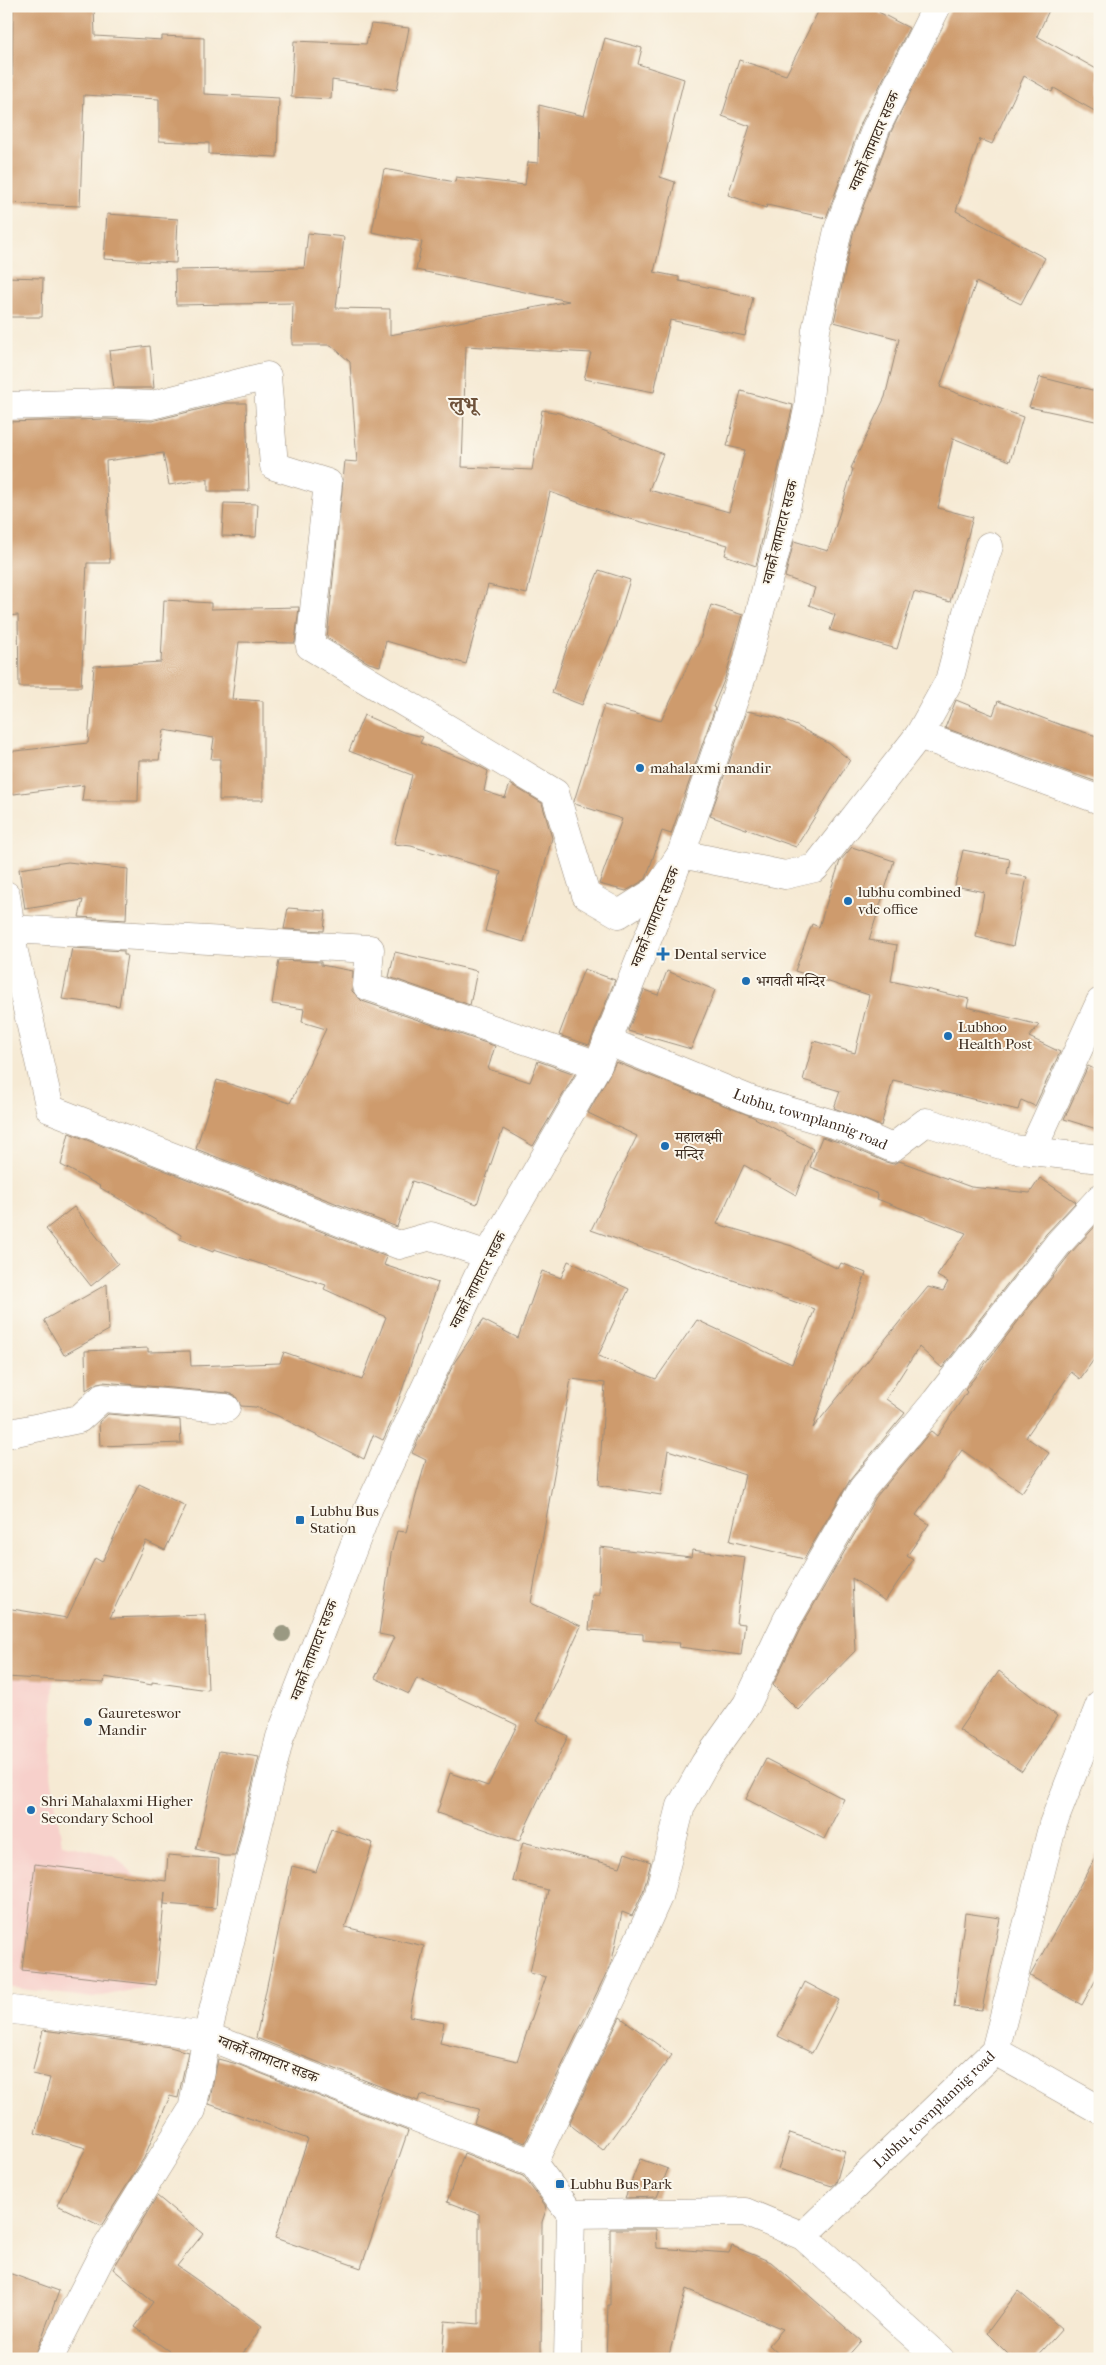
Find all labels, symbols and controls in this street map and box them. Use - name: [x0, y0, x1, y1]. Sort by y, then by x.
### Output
- street label: ग्वार्को-लामाटार सडक: [844, 87, 904, 195]
- district label: लुभू: [447, 393, 481, 416]
- street label: ग्वार्को-लामाटार सडक: [758, 477, 802, 587]
- place label: mahalaxmi mandir: [650, 759, 771, 777]
- marker: mahalaxmi mandir: [634, 762, 646, 774]
- street label: ग्वार्को-लामाटार सडक: [626, 863, 684, 971]
- place label: lubhu combined vdc office: [857, 883, 962, 918]
- marker: lubhu combined vdc office: [842, 895, 854, 907]
- place label: Dental service: [674, 945, 767, 963]
- marker: Dental service: [656, 947, 670, 961]
- place label: भगवती मन्दिर: [756, 972, 826, 990]
- marker: भगवती मन्दिर: [740, 975, 752, 987]
- place label: Lubhoo Health Post: [958, 1018, 1033, 1053]
- marker: Lubhoo Health Post: [942, 1030, 954, 1042]
- street label: Lubhu, townplannig road: [730, 1085, 891, 1154]
- place label: महालक्ष्मी मन्दिर: [674, 1128, 724, 1163]
- marker: महालक्ष्मी मन्दिर: [659, 1140, 671, 1152]
- street label: ग्वार्को-लामाटार सडक: [445, 1227, 511, 1333]
- place label: Lubhu Bus Station: [310, 1502, 379, 1537]
- marker: Lubhu Bus Station: [294, 1514, 306, 1526]
- street label: ग्वार्को-लामाटार सडक: [286, 1596, 342, 1704]
- place label: Gaureteswor Mandir: [98, 1704, 181, 1739]
- marker: Gaureteswor Mandir: [82, 1716, 94, 1728]
- place label: Shri Mahalaxmi Higher Secondary School: [41, 1792, 193, 1827]
- marker: Shri Mahalaxmi Higher Secondary School: [25, 1804, 37, 1816]
- street label: ग्वार्को-लामाटार सडक: [214, 2031, 322, 2087]
- street label: Lubhu, townplannig road: [870, 2046, 999, 2172]
- place label: Lubhu Bus Park: [570, 2175, 672, 2193]
- marker: Lubhu Bus Park: [554, 2178, 566, 2190]

